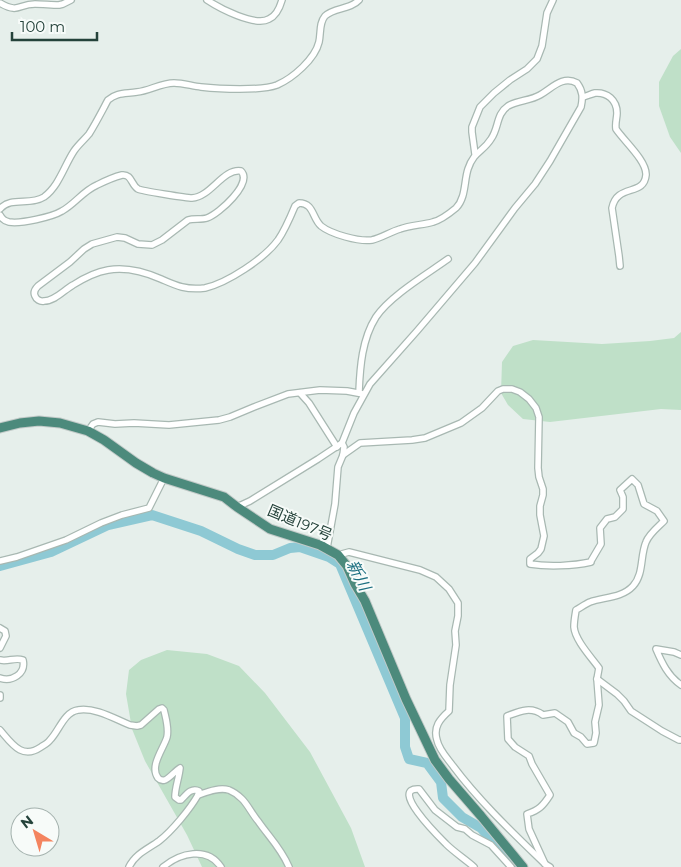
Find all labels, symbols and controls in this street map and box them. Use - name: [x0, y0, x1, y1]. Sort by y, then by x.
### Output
- scale bar: [12, 10, 98, 42]
- text: 100 m: [20, 17, 65, 36]
- street label: 国道197号: [265, 500, 335, 545]
- water label: 新川: [343, 557, 375, 596]
- north arrow: [10, 807, 60, 857]
- text: N: [17, 811, 37, 832]

